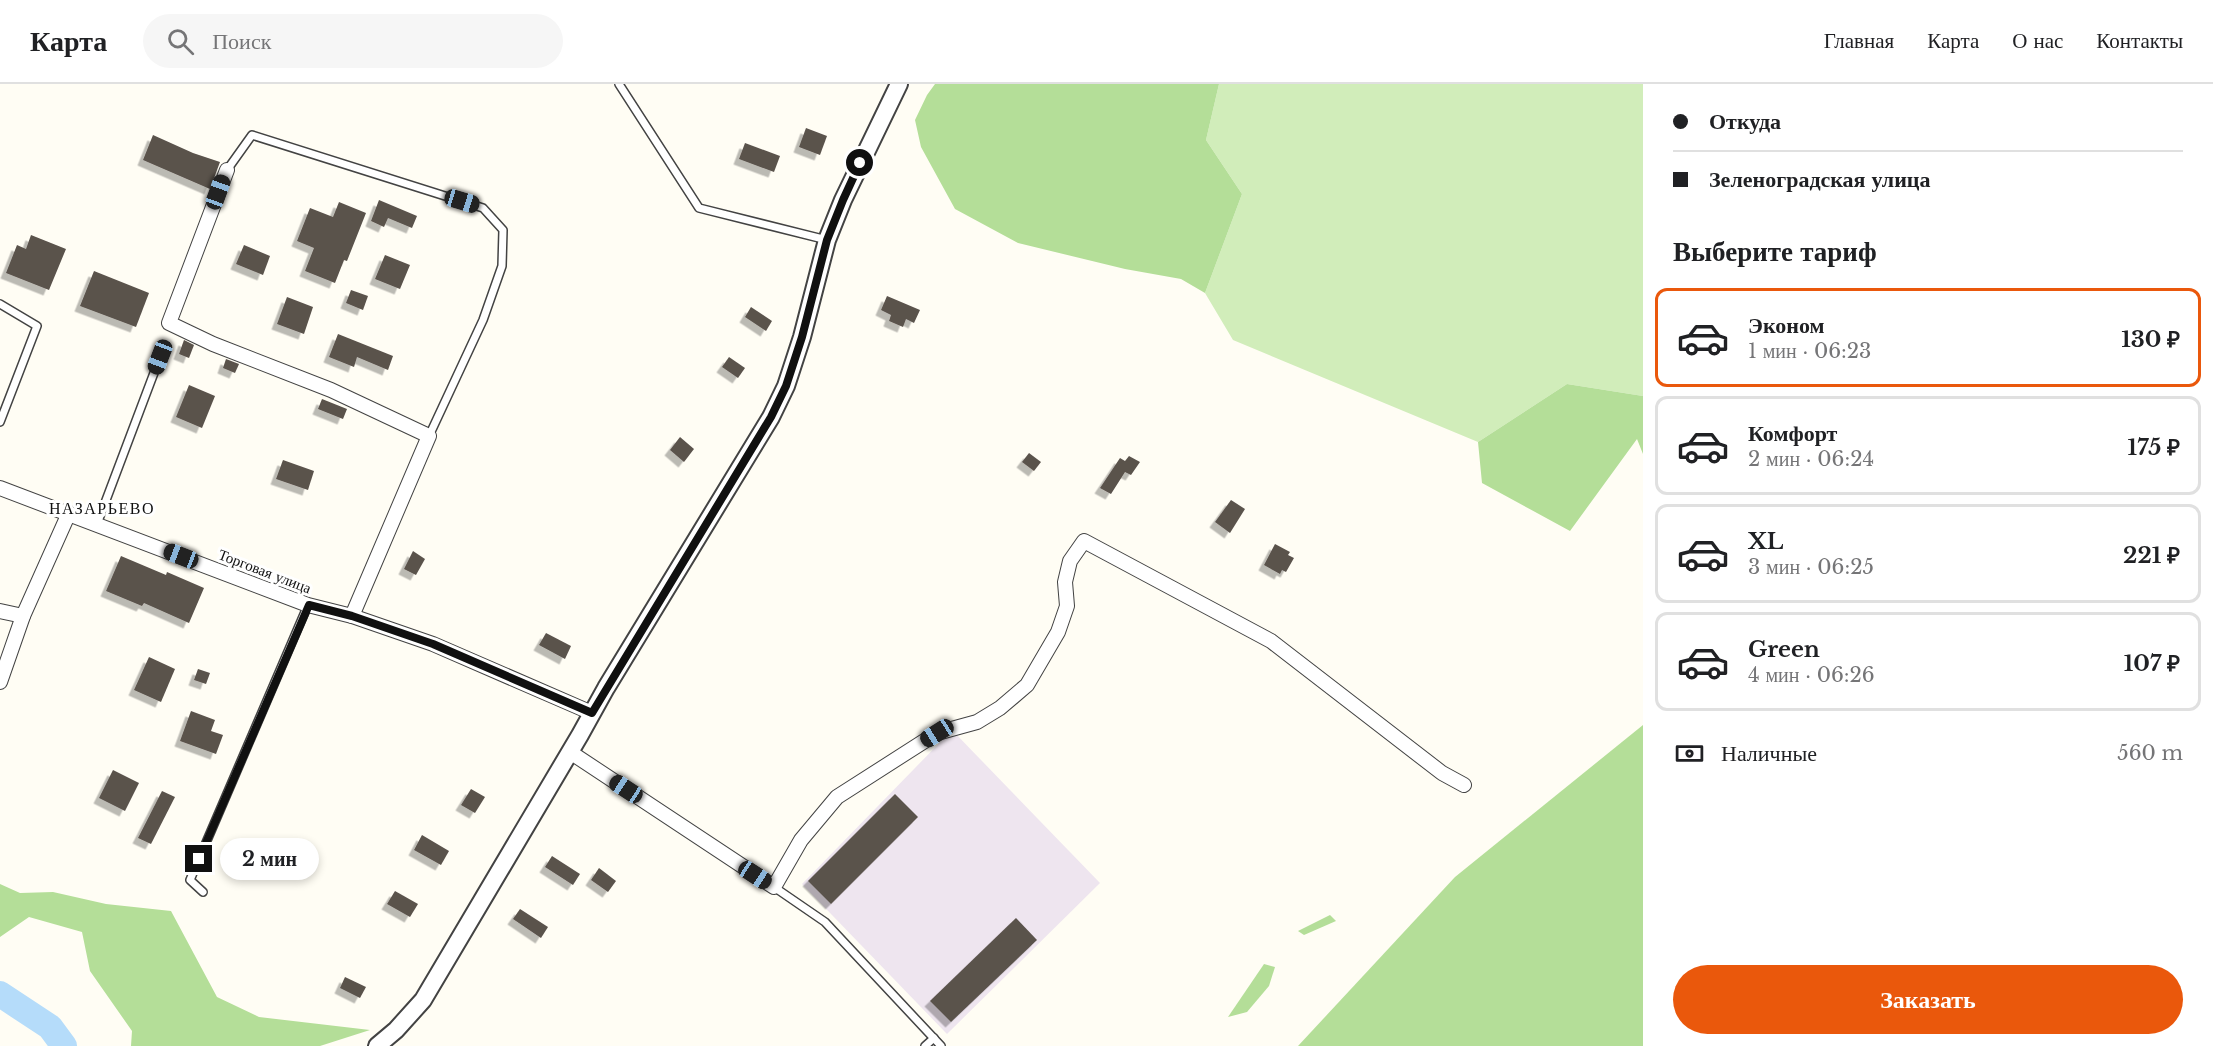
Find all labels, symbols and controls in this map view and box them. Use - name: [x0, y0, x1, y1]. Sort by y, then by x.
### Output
- search box: [143, 14, 563, 68]
- text: Карта: [30, 24, 107, 59]
- icon: search: [164, 25, 197, 58]
- text: Поиск: [212, 28, 271, 55]
- text: Главная: [1824, 28, 1894, 54]
- text: Карта: [1927, 28, 1979, 54]
- text: О нас: [2012, 28, 2063, 54]
- text: Контакты: [2096, 28, 2183, 54]
- text: Откуда: [1709, 108, 1781, 135]
- route start: [846, 149, 873, 176]
- text: Зеленоградская улица: [1709, 166, 1931, 193]
- car: [203, 172, 233, 212]
- car: [442, 187, 482, 215]
- text: Выберите тариф: [1673, 235, 1877, 268]
- icon: car: [1676, 311, 1730, 365]
- text: Эконом: [1748, 312, 1825, 339]
- text: 130 ₽: [2121, 326, 2180, 353]
- car: [145, 337, 175, 377]
- text: 1 мин · 06:23: [1748, 339, 1871, 363]
- icon: car: [1676, 419, 1730, 473]
- text: Комфорт: [1748, 420, 1837, 447]
- text: 175 ₽: [2128, 434, 2180, 461]
- text: 2 мин · 06:24: [1748, 447, 1874, 471]
- district label: НАЗАРЬЕВО: [49, 498, 155, 518]
- icon: car: [1676, 527, 1730, 581]
- text: XL: [1748, 528, 1783, 555]
- car: [161, 541, 201, 571]
- text: 221 ₽: [2123, 542, 2180, 569]
- street label: Торговая улица: [216, 545, 315, 598]
- text: 3 мин · 06:25: [1748, 555, 1874, 579]
- icon: car: [1676, 635, 1730, 689]
- text: Green: [1748, 636, 1820, 663]
- text: 107 ₽: [2124, 650, 2180, 677]
- text: 4 мин · 06:26: [1748, 663, 1875, 687]
- car: [917, 716, 957, 750]
- icon: cash: [1673, 737, 1706, 770]
- text: Наличные: [1721, 740, 1817, 767]
- text: 560 m: [2117, 741, 2183, 765]
- car: [606, 772, 646, 806]
- callout: 2 мин: [220, 838, 319, 880]
- route end: [185, 845, 212, 872]
- text: 2 мин: [242, 847, 297, 871]
- car: [735, 858, 775, 892]
- button: Заказать: [1673, 965, 2183, 1034]

